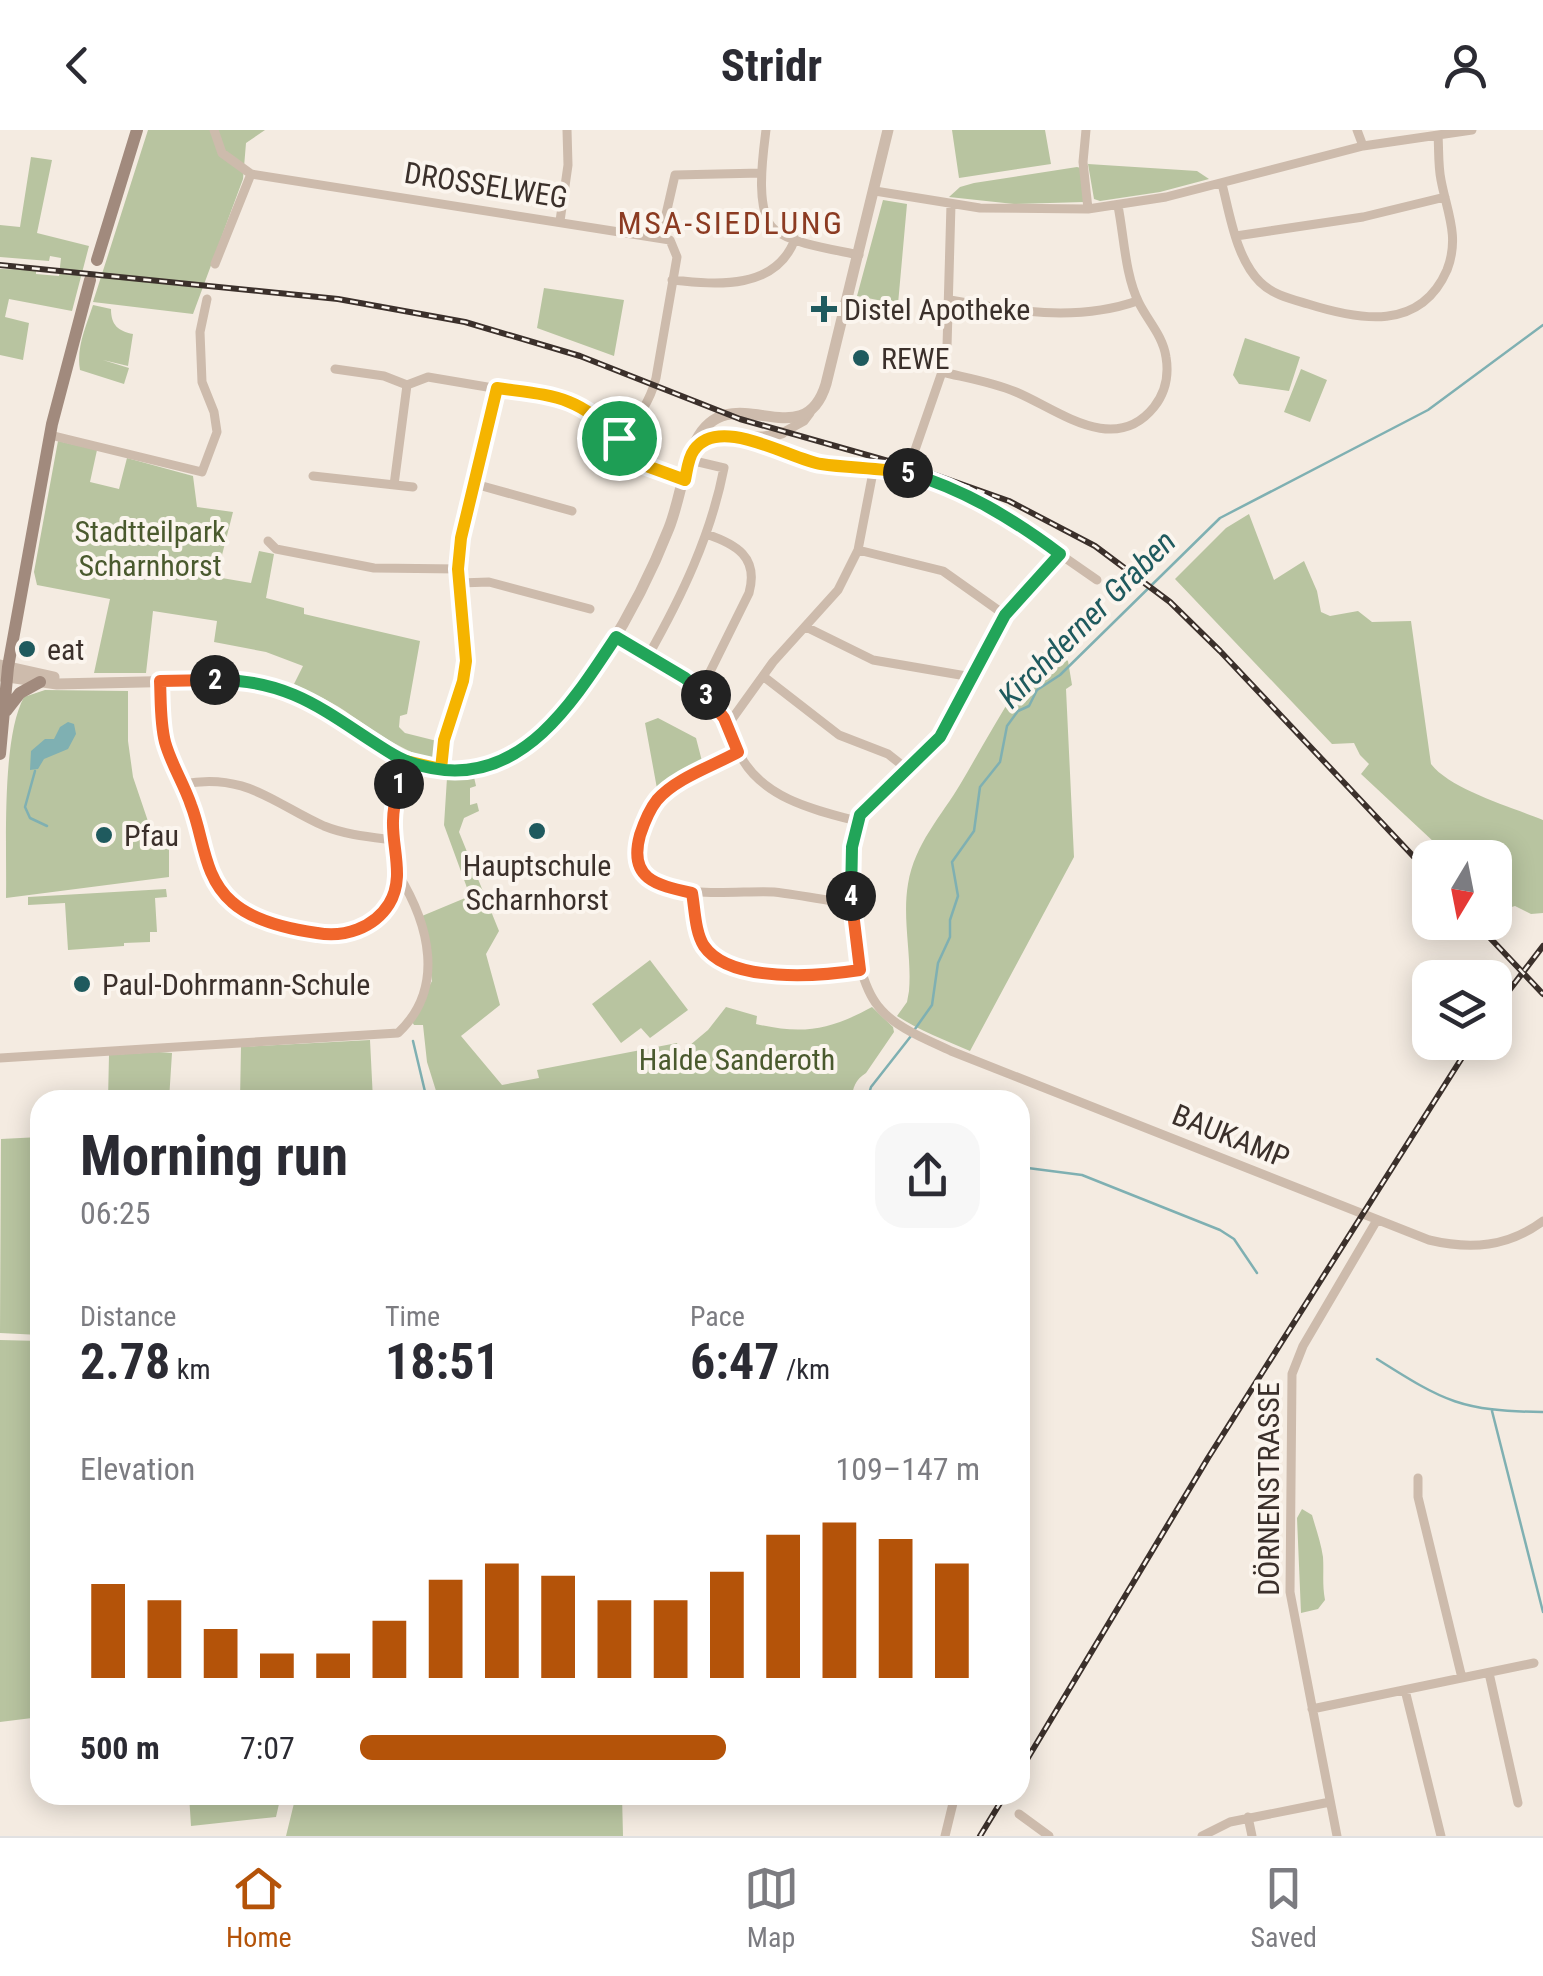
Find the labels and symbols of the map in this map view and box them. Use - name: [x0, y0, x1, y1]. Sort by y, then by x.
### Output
- street label: DROSSELWEG: [402, 155, 570, 215]
- district label: MSA-SIEDLUNG: [618, 204, 845, 242]
- place label: Distel Apotheke: [844, 292, 1030, 327]
- marker: Distel Apotheke: [813, 298, 835, 320]
- place label: REWE: [881, 341, 950, 376]
- marker: REWE: [850, 347, 872, 369]
- pin: [577, 396, 662, 481]
- pin: 5: [883, 448, 933, 498]
- park label: Stadtteilpark Scharnhorst: [74, 514, 226, 583]
- water label: Kirchderner Graben: [990, 522, 1184, 716]
- place label: eat: [47, 632, 84, 667]
- marker: eat: [16, 638, 38, 660]
- pin: 2: [190, 655, 240, 705]
- pin: 3: [681, 670, 731, 720]
- pin: 1: [374, 759, 424, 809]
- place label: Pfau: [124, 818, 179, 853]
- marker: Hauptschule Scharnhorst: [526, 820, 548, 842]
- marker: Pfau: [93, 824, 115, 846]
- north arrow: [1412, 840, 1512, 940]
- place label: Hauptschule Scharnhorst: [463, 848, 611, 917]
- pin: 4: [826, 871, 876, 921]
- place label: Paul-Dohrmann-Schule: [102, 967, 370, 1002]
- marker: Paul-Dohrmann-Schule: [71, 973, 93, 995]
- park label: Halde Sanderoth: [639, 1042, 835, 1077]
- street label: BAUKAMP: [1167, 1097, 1295, 1175]
- street label: DÖRNENSTRASSE: [1251, 1382, 1286, 1596]

